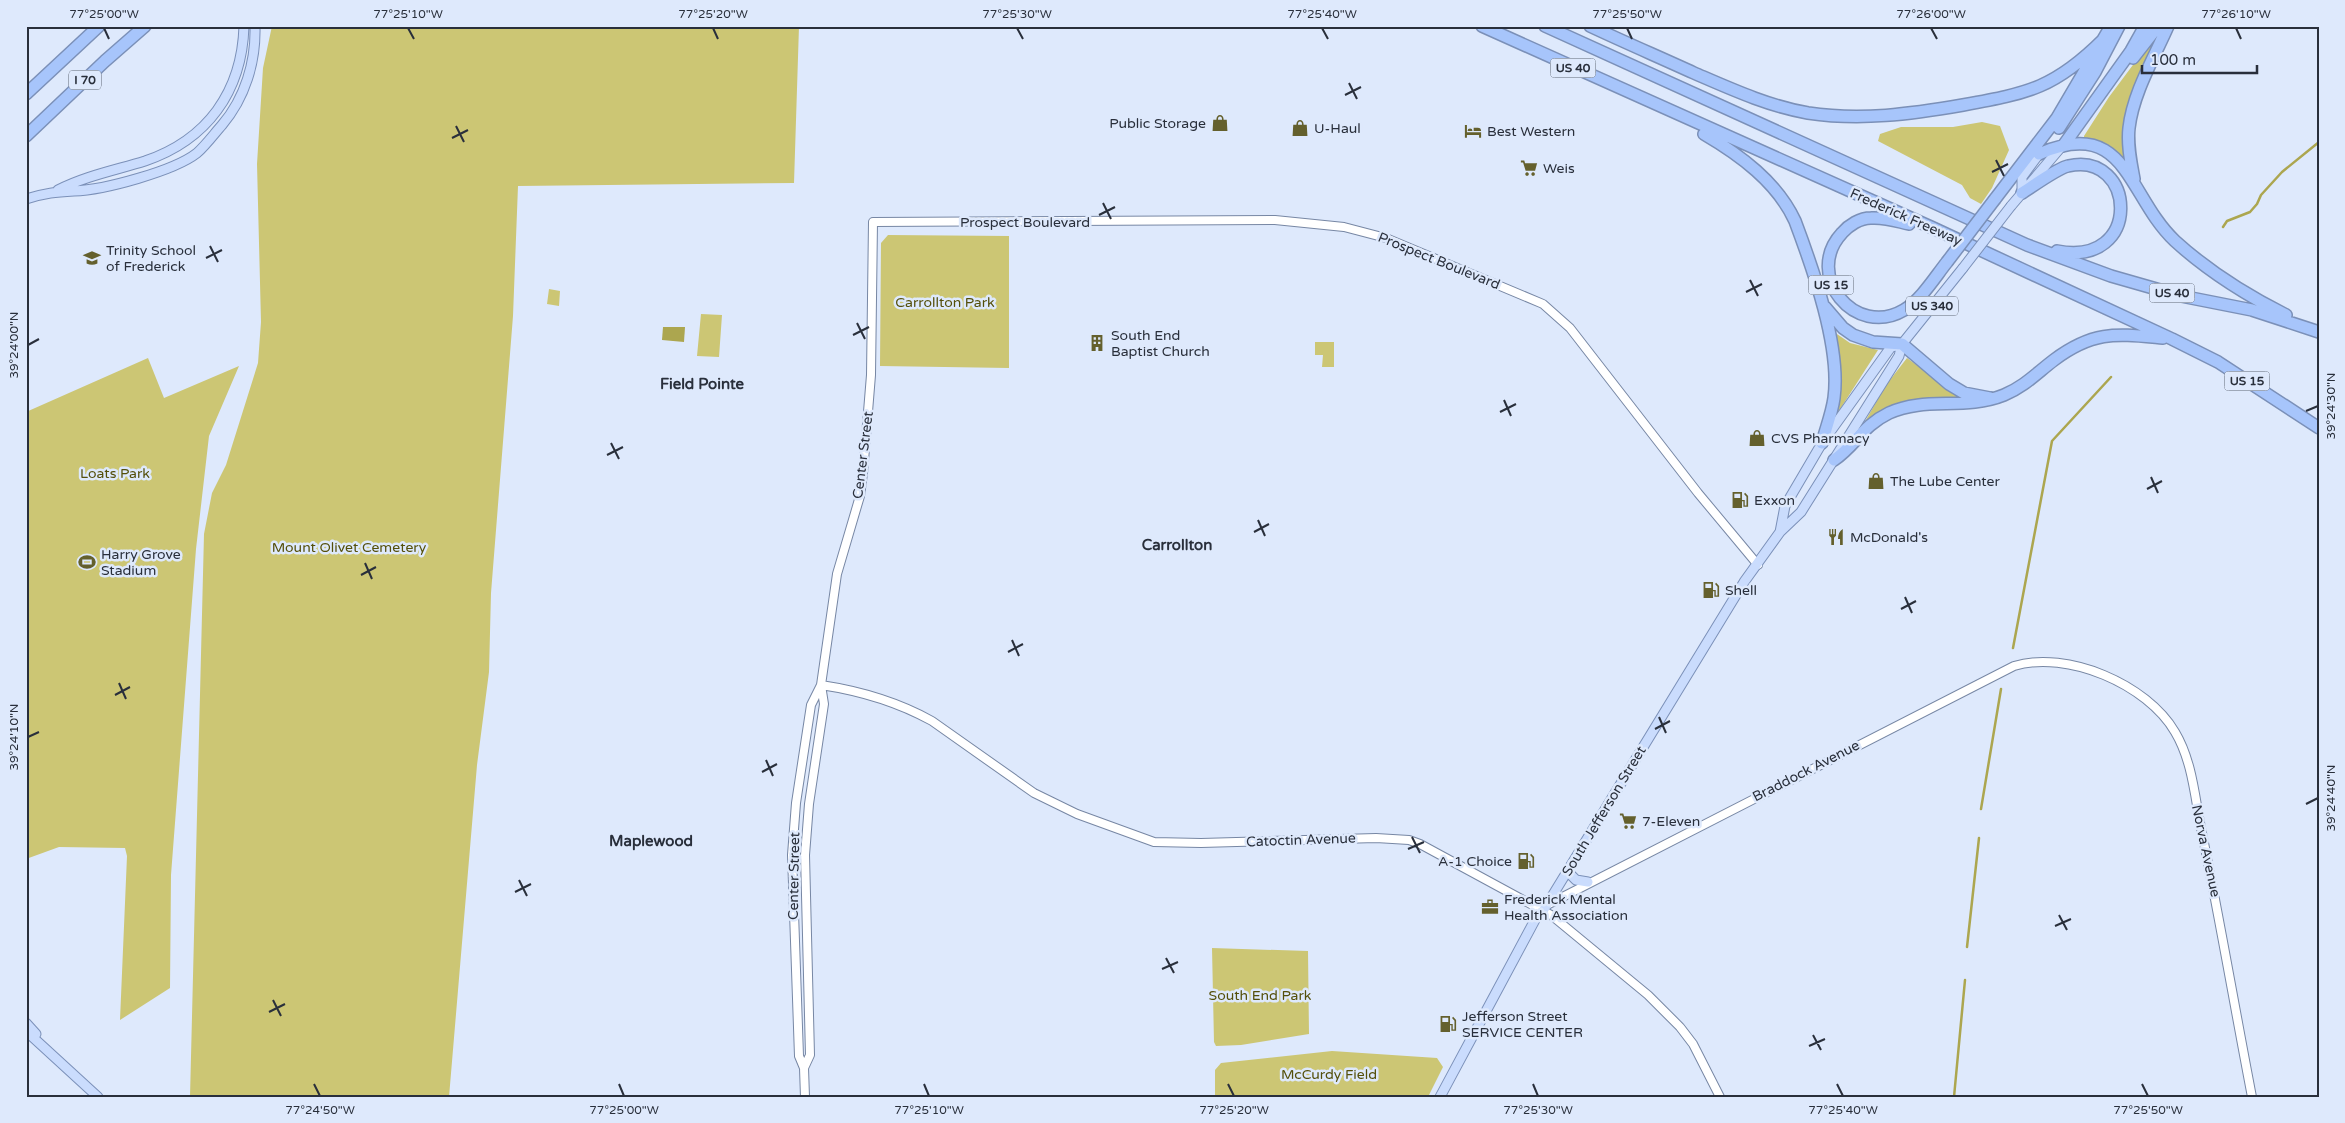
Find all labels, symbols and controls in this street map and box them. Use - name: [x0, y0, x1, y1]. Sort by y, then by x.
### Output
- text: 77°25'00"W: [69, 7, 139, 21]
- text: 77°25'10"W: [373, 7, 443, 21]
- text: 77°25'20"W: [678, 7, 748, 21]
- text: 77°25'30"W: [982, 7, 1052, 21]
- text: 77°25'40"W: [1287, 7, 1357, 21]
- text: 77°25'50"W: [1592, 7, 1662, 21]
- text: 77°26'00"W: [1896, 7, 1966, 21]
- text: 77°26'10"W: [2201, 7, 2271, 21]
- scale bar: [2142, 42, 2258, 74]
- text: 100 m: [2150, 51, 2196, 69]
- road number: US 40: [1550, 58, 1596, 78]
- road number: I 70: [69, 70, 101, 90]
- shop icon: Public Storage: [1210, 113, 1230, 133]
- place label: Public Storage: [1109, 115, 1206, 132]
- shop icon: U-Haul: [1290, 118, 1310, 138]
- place label: U-Haul: [1314, 120, 1361, 137]
- hotel icon: Best Western: [1463, 121, 1483, 141]
- place label: Best Western: [1487, 123, 1575, 140]
- supermarket icon: Weis: [1519, 158, 1539, 178]
- place label: Weis: [1543, 160, 1575, 177]
- street label: Frederick Freeway: [1847, 185, 1965, 250]
- street label: Prospect Boulevard: [960, 214, 1090, 231]
- street label: Prospect Boulevard: [1376, 229, 1502, 293]
- place label: Trinity School of Frederick: [106, 242, 196, 275]
- school or university icon: Trinity School of Frederick: [82, 248, 102, 268]
- road number: US 15: [1808, 276, 1854, 294]
- road number: US 40: [2150, 284, 2194, 302]
- park label: Carrollton Park: [895, 294, 995, 311]
- road number: US 340: [1906, 296, 1958, 316]
- text: 39°24'00"N: [7, 312, 21, 379]
- place label: South End Baptist Church: [1111, 327, 1210, 360]
- building icon: South End Baptist Church: [1087, 333, 1107, 353]
- road number: US 15: [2224, 372, 2270, 391]
- text: 39°24'30"N: [2324, 373, 2338, 440]
- district label: Field Pointe: [660, 375, 745, 393]
- street label: Center Street: [849, 410, 877, 500]
- shop icon: CVS Pharmacy: [1747, 428, 1767, 448]
- place label: CVS Pharmacy: [1771, 430, 1870, 447]
- park label: Loats Park: [80, 465, 150, 482]
- shop icon: The Lube Center: [1866, 471, 1886, 491]
- place label: The Lube Center: [1890, 473, 2000, 490]
- fuel station icon: Exxon: [1730, 490, 1750, 510]
- place label: Exxon: [1754, 492, 1795, 509]
- restaurant icon: McDonald's: [1826, 527, 1846, 547]
- place label: McDonald's: [1850, 529, 1928, 546]
- district label: Carrollton: [1142, 536, 1212, 554]
- park label: Mount Olivet Cemetery: [272, 539, 427, 556]
- place label: Harry Grove Stadium: [101, 546, 181, 579]
- sports icon: Harry Grove Stadium: [77, 552, 97, 572]
- fuel station icon: Shell: [1701, 580, 1721, 600]
- place label: Shell: [1725, 582, 1757, 599]
- text: 39°24'10"N: [7, 704, 21, 771]
- street label: Braddock Avenue: [1750, 737, 1862, 805]
- street label: South Jefferson Street: [1558, 742, 1650, 879]
- text: 39°24'40"N: [2324, 765, 2338, 832]
- street label: Norva Avenue: [2188, 803, 2224, 899]
- supermarket icon: 7-Eleven: [1618, 811, 1638, 831]
- place label: 7-Eleven: [1642, 813, 1700, 830]
- street label: Catoctin Avenue: [1246, 830, 1356, 850]
- street label: Center Street: [785, 831, 803, 920]
- district label: Maplewood: [609, 832, 693, 851]
- fuel station icon: A-1 Choice: [1516, 851, 1536, 871]
- place label: A-1 Choice: [1438, 853, 1512, 870]
- place label: Frederick Mental Health Association: [1504, 891, 1628, 924]
- office icon: Frederick Mental Health Association: [1480, 897, 1500, 917]
- park label: South End Park: [1209, 987, 1312, 1004]
- place label: Jefferson Street SERVICE CENTER: [1462, 1008, 1583, 1041]
- fuel station icon: Jefferson Street SERVICE CENTER: [1438, 1014, 1458, 1034]
- park label: McCurdy Field: [1281, 1066, 1377, 1083]
- text: 77°24'50"W: [285, 1103, 355, 1117]
- text: 77°25'00"W: [589, 1103, 659, 1117]
- text: 77°25'10"W: [894, 1103, 964, 1117]
- text: 77°25'20"W: [1199, 1103, 1269, 1117]
- text: 77°25'30"W: [1503, 1103, 1573, 1117]
- text: 77°25'40"W: [1808, 1103, 1878, 1117]
- text: 77°25'50"W: [2113, 1103, 2183, 1117]

